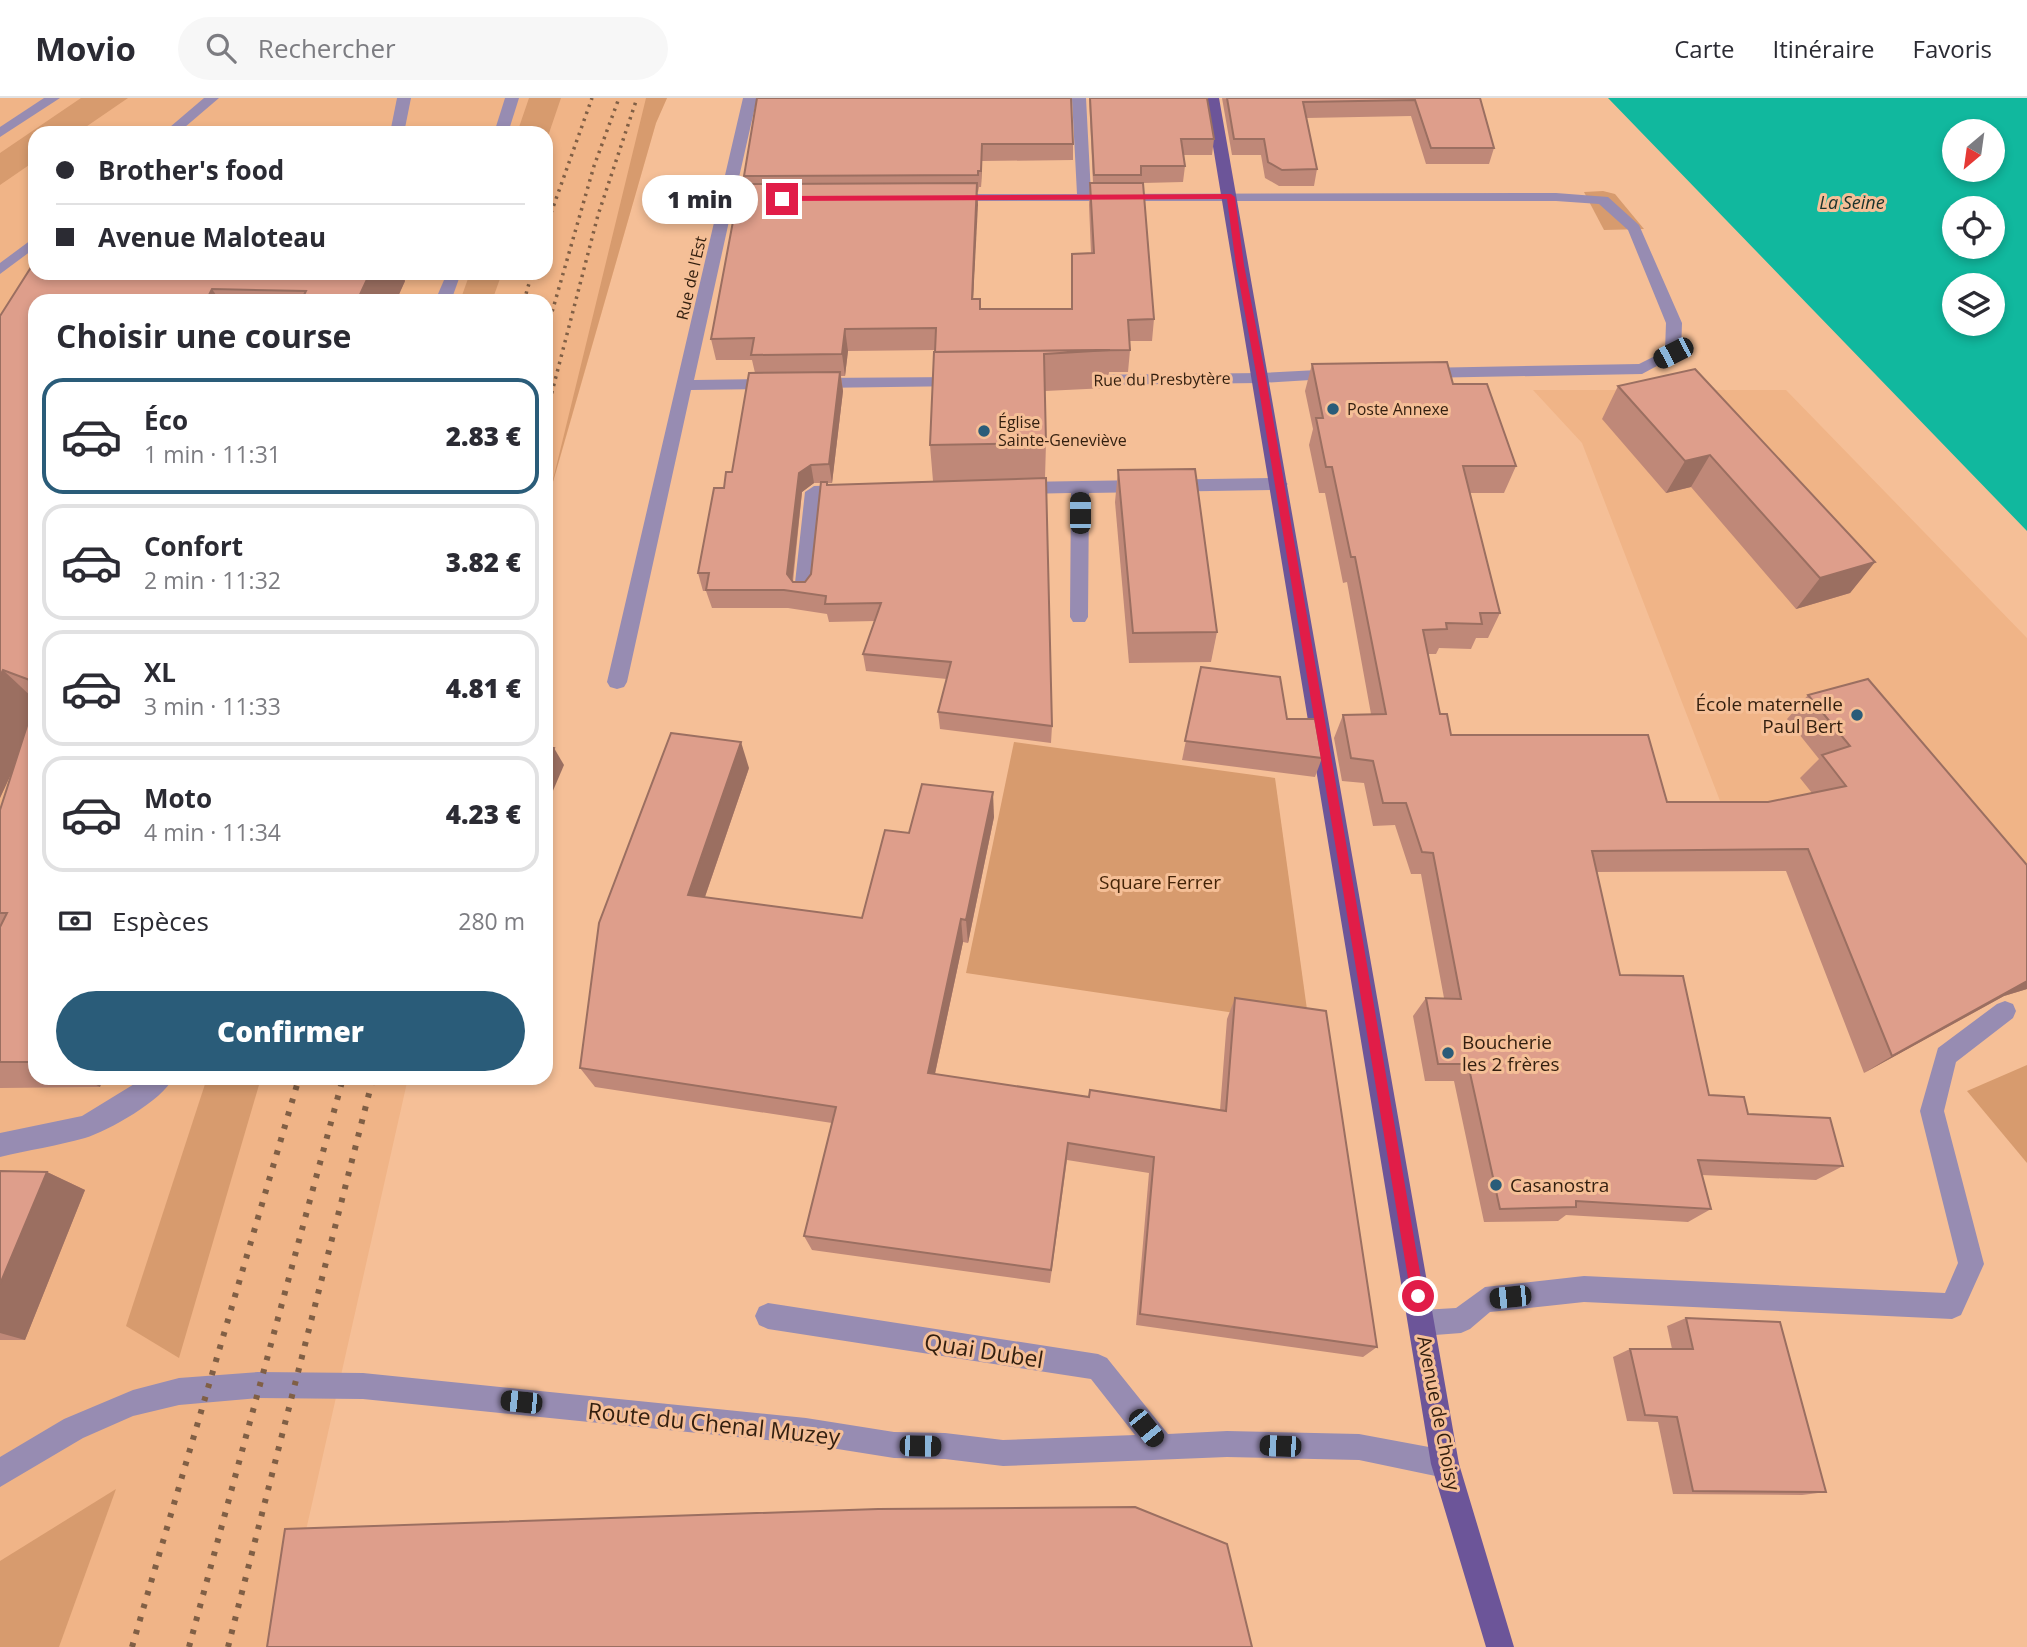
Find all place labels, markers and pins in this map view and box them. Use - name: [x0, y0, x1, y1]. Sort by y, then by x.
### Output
- place label: Poste Annexe: [1347, 398, 1449, 420]
- marker: Poste Annexe: [1325, 401, 1341, 417]
- place label: Église Sainte-Geneviève: [998, 411, 1127, 451]
- marker: Église Sainte-Geneviève: [976, 423, 992, 439]
- place label: École maternelle Paul Bert: [1696, 691, 1843, 739]
- marker: École maternelle Paul Bert: [1849, 707, 1865, 723]
- place label: Boucherie les 2 frères: [1462, 1029, 1560, 1077]
- marker: Boucherie les 2 frères: [1440, 1045, 1456, 1061]
- place label: Casanostra: [1510, 1172, 1609, 1198]
- marker: Casanostra: [1488, 1177, 1504, 1193]

